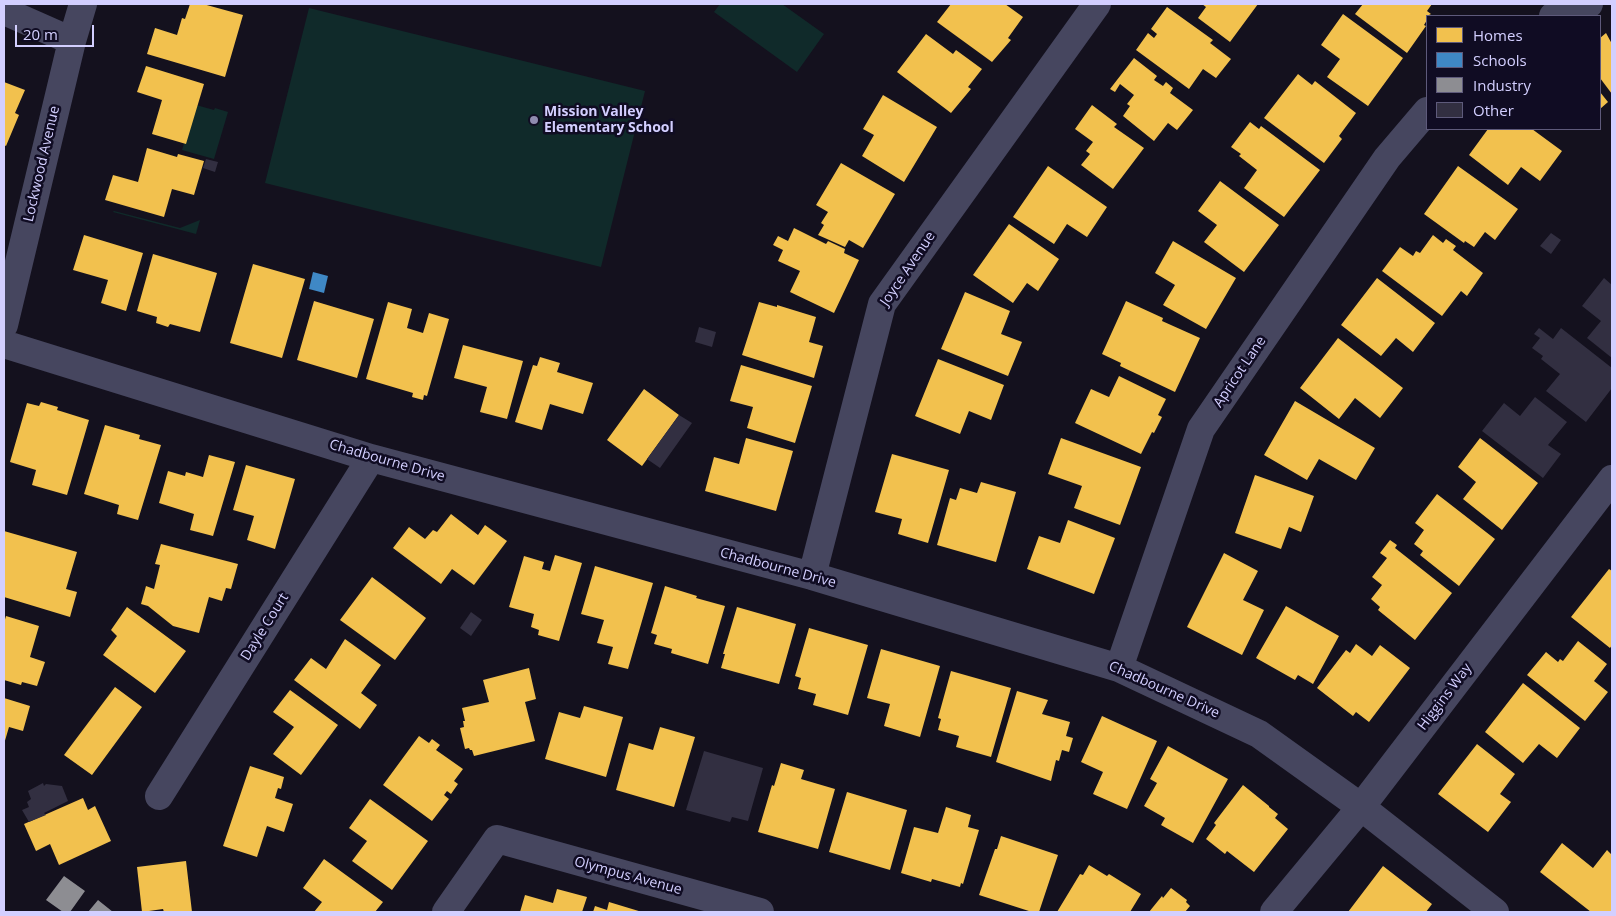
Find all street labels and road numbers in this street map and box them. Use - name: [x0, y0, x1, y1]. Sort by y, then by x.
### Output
- street label: Lockwood Avenue: [20, 104, 64, 224]
- street label: Joyce Avenue: [877, 229, 939, 309]
- street label: Apricot Lane: [1210, 333, 1270, 411]
- street label: Chadbourne Drive: [327, 436, 447, 486]
- street label: Chadbourne Drive: [718, 544, 838, 592]
- street label: Dayle Court: [238, 590, 292, 664]
- street label: Chadbourne Drive: [1106, 658, 1222, 722]
- street label: Higgins Way: [1414, 660, 1476, 734]
- street label: Olympus Avenue: [572, 854, 684, 898]

